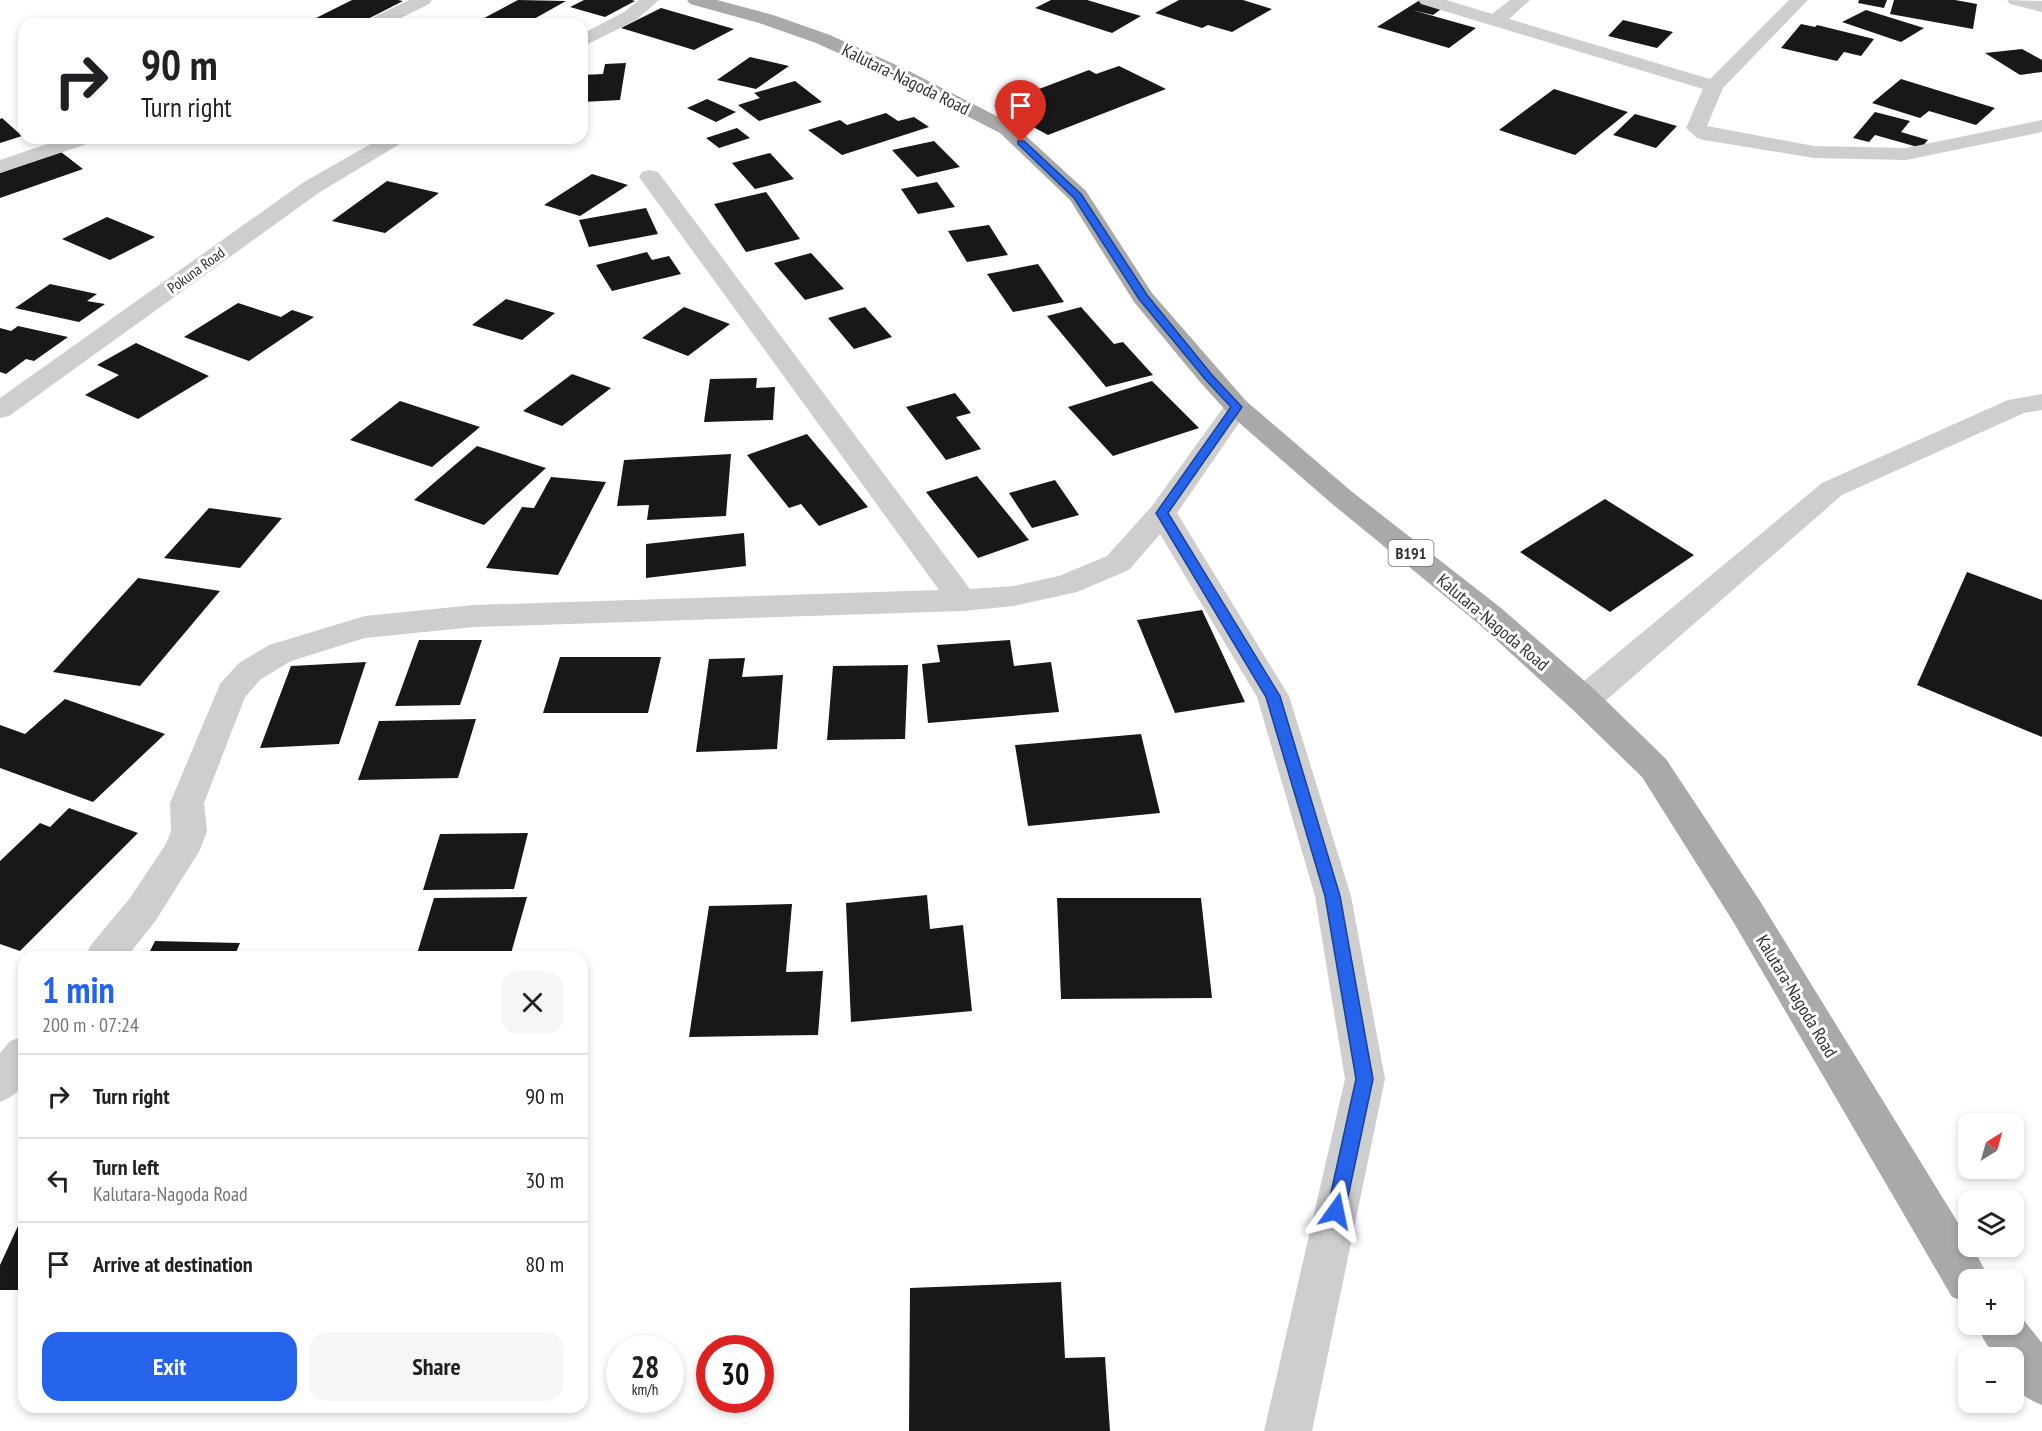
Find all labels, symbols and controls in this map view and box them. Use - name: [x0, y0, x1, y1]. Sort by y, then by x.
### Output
- text: 90 m: [141, 37, 218, 92]
- street label: Kalutara-Nagoda Road: [838, 38, 974, 120]
- icon: right: [42, 42, 120, 120]
- pin: [995, 80, 1046, 142]
- icon: arrive: [1004, 89, 1037, 122]
- text: Turn right: [141, 90, 232, 124]
- street label: Pokuna Road: [164, 243, 228, 297]
- road number: B191: [1388, 540, 1434, 566]
- street label: Kalutara-Nagoda Road: [1432, 568, 1554, 676]
- street label: Kalutara-Nagoda Road: [1751, 930, 1843, 1062]
- text: 1 min: [42, 966, 115, 1013]
- button: close: [501, 971, 564, 1034]
- text: 200 m · 07:24: [42, 1012, 139, 1038]
- icon: right: [42, 1080, 75, 1113]
- text: Turn right: [93, 1082, 170, 1110]
- text: 90 m: [525, 1082, 564, 1110]
- north arrow: [1958, 1113, 2024, 1179]
- map controls: [1958, 1113, 2024, 1413]
- text: Turn left: [93, 1153, 159, 1181]
- icon: left: [42, 1164, 75, 1197]
- text: 30 m: [525, 1166, 564, 1194]
- position arrow: [1304, 1179, 1368, 1243]
- text: Kalutara-Nagoda Road: [93, 1181, 248, 1207]
- button: layers: [1958, 1191, 2024, 1257]
- icon: arrive: [42, 1248, 75, 1281]
- text: Arrive at destination: [93, 1250, 253, 1278]
- text: 80 m: [525, 1250, 564, 1278]
- button: +: [1958, 1269, 2024, 1335]
- button: Exit: [42, 1332, 297, 1401]
- button: Share: [309, 1332, 564, 1401]
- speed limit sign: 30: [696, 1335, 774, 1413]
- text: 28: [631, 1347, 659, 1386]
- button: −: [1958, 1347, 2024, 1413]
- text: km/h: [632, 1380, 658, 1399]

